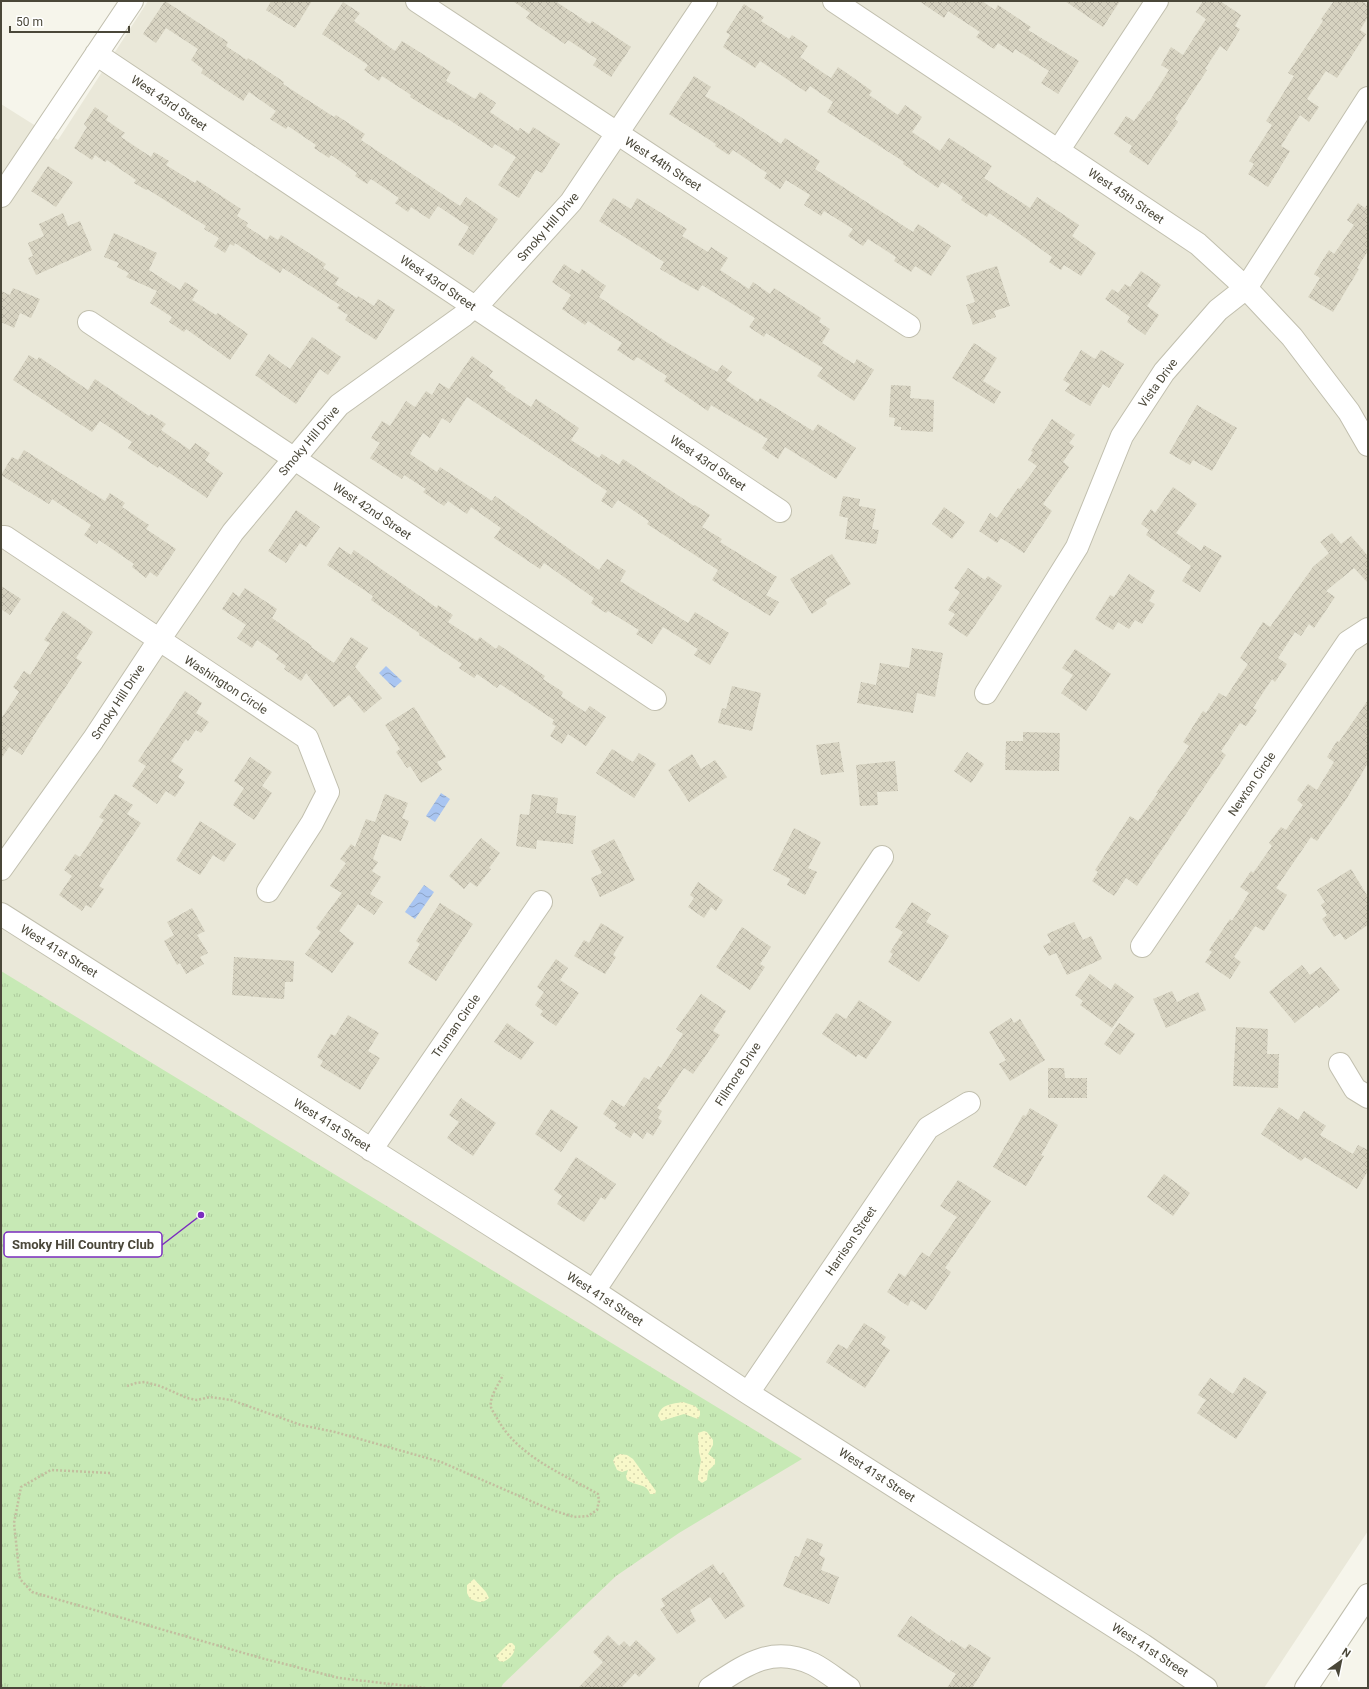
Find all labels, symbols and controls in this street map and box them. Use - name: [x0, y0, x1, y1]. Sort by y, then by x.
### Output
- scale bar: [10, 8, 129, 34]
- text: 50 m: [16, 15, 43, 29]
- street label: West 43rd Street: [128, 72, 210, 134]
- street label: West 44th Street: [622, 134, 704, 194]
- street label: West 45th Street: [1085, 165, 1167, 227]
- street label: Smoky Hill Drive: [514, 190, 582, 264]
- street label: West 43rd Street: [397, 252, 479, 314]
- street label: Vista Drive: [1136, 356, 1180, 410]
- street label: Smoky Hill Drive: [276, 403, 342, 479]
- street label: West 43rd Street: [667, 432, 749, 494]
- street label: West 42nd Street: [330, 480, 414, 542]
- street label: Washington Circle: [182, 653, 270, 717]
- street label: Smoky Hill Drive: [89, 662, 147, 742]
- street label: Newton Circle: [1225, 749, 1279, 819]
- street label: West 41st Street: [18, 922, 100, 980]
- street label: Truman Circle: [429, 992, 483, 1060]
- street label: Fillmore Drive: [712, 1040, 764, 1108]
- street label: West 41st Street: [291, 1096, 373, 1154]
- street label: Harrison Street: [823, 1204, 879, 1278]
- callout: Smoky Hill Country Club: [4, 1232, 162, 1257]
- text: Smoky Hill Country Club: [12, 1237, 154, 1252]
- street label: West 41st Street: [564, 1269, 646, 1329]
- street label: West 41st Street: [836, 1445, 918, 1505]
- street label: West 41st Street: [1109, 1620, 1191, 1680]
- north arrow: [1321, 1641, 1361, 1681]
- text: N: [1339, 1645, 1353, 1661]

